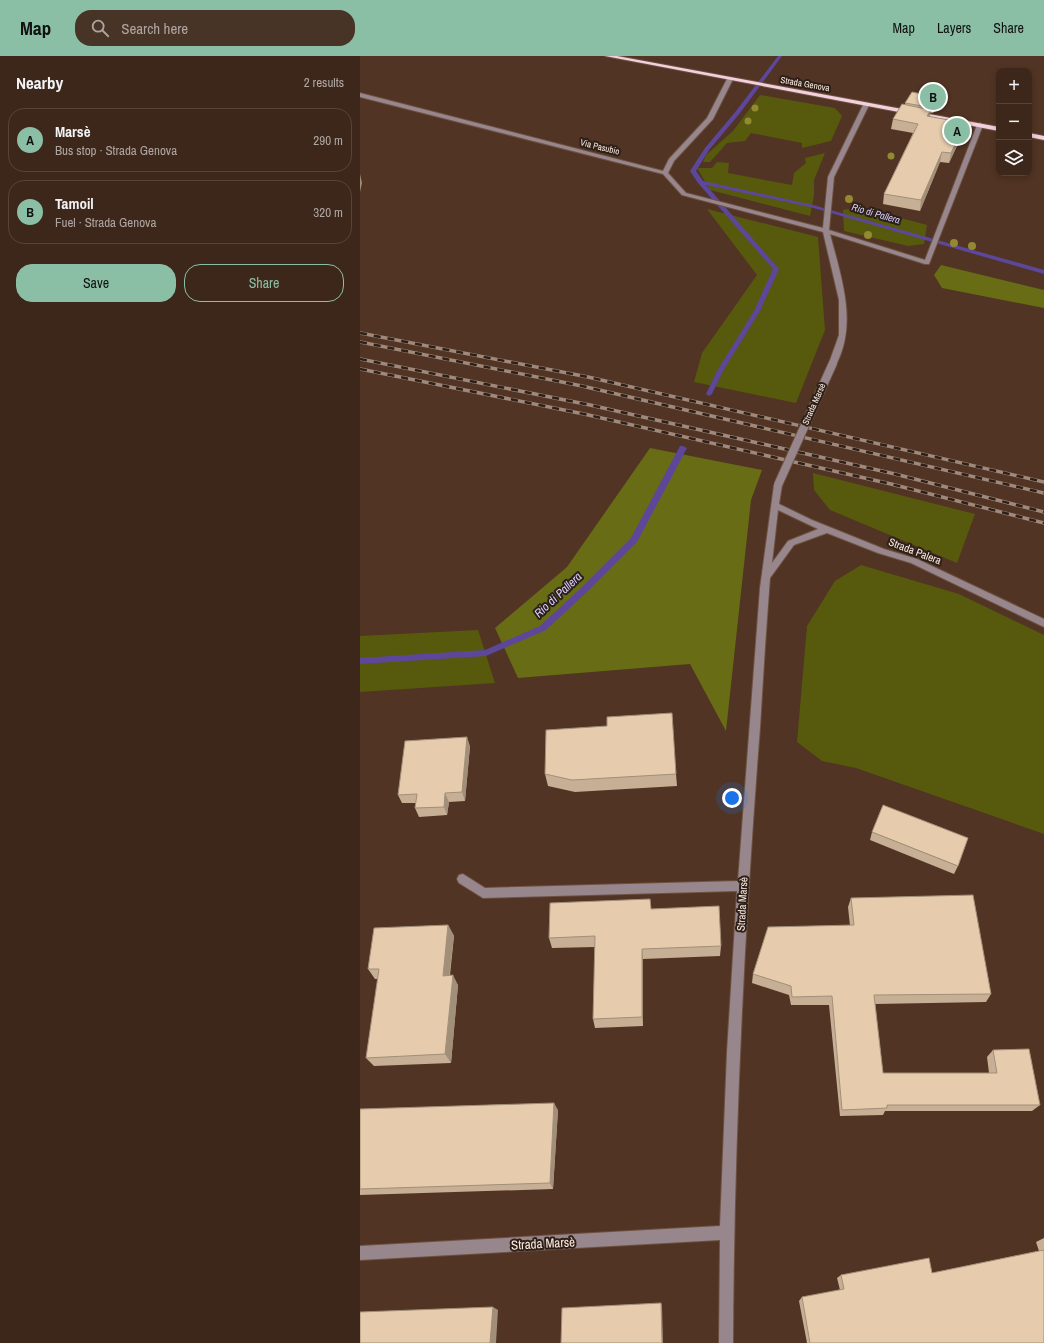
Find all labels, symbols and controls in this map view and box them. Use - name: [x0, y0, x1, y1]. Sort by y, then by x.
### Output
- search box: [75, 10, 355, 46]
- text: Map: [20, 15, 51, 41]
- icon: search: [89, 17, 111, 39]
- text: Search here: [121, 18, 188, 39]
- text: Map: [893, 19, 915, 37]
- text: Layers: [937, 19, 971, 37]
- text: Share: [993, 19, 1024, 37]
- map controls: [996, 68, 1032, 176]
- button: +: [996, 68, 1032, 104]
- text: Nearby: [16, 71, 63, 94]
- text: 2 results: [304, 74, 344, 91]
- street label: Strada Genova: [780, 74, 830, 94]
- pin: B: [920, 82, 946, 112]
- button: −: [996, 104, 1032, 140]
- pin: A: [944, 116, 970, 146]
- text: Marsè: [55, 121, 91, 142]
- text: A: [26, 132, 34, 149]
- text: 290 m: [313, 132, 343, 149]
- street label: Via Pasubio: [579, 136, 621, 158]
- button: layers: [996, 140, 1032, 176]
- text: Bus stop · Strada Genova: [55, 142, 177, 159]
- text: Tamoil: [55, 193, 94, 214]
- water label: Rio di Pallera: [850, 200, 902, 227]
- text: B: [26, 204, 34, 221]
- text: 320 m: [313, 204, 343, 221]
- text: Fuel · Strada Genova: [55, 214, 156, 231]
- button: Save: [16, 264, 176, 302]
- button: Share: [184, 264, 344, 302]
- street label: Strada Marsè: [800, 381, 828, 427]
- street label: Strada Palera: [887, 535, 943, 567]
- water label: Rio di Pallera: [531, 568, 586, 621]
- your location: [722, 788, 742, 808]
- street label: Strada Marsè: [734, 877, 750, 931]
- street label: Strada Marsè: [511, 1233, 575, 1254]

